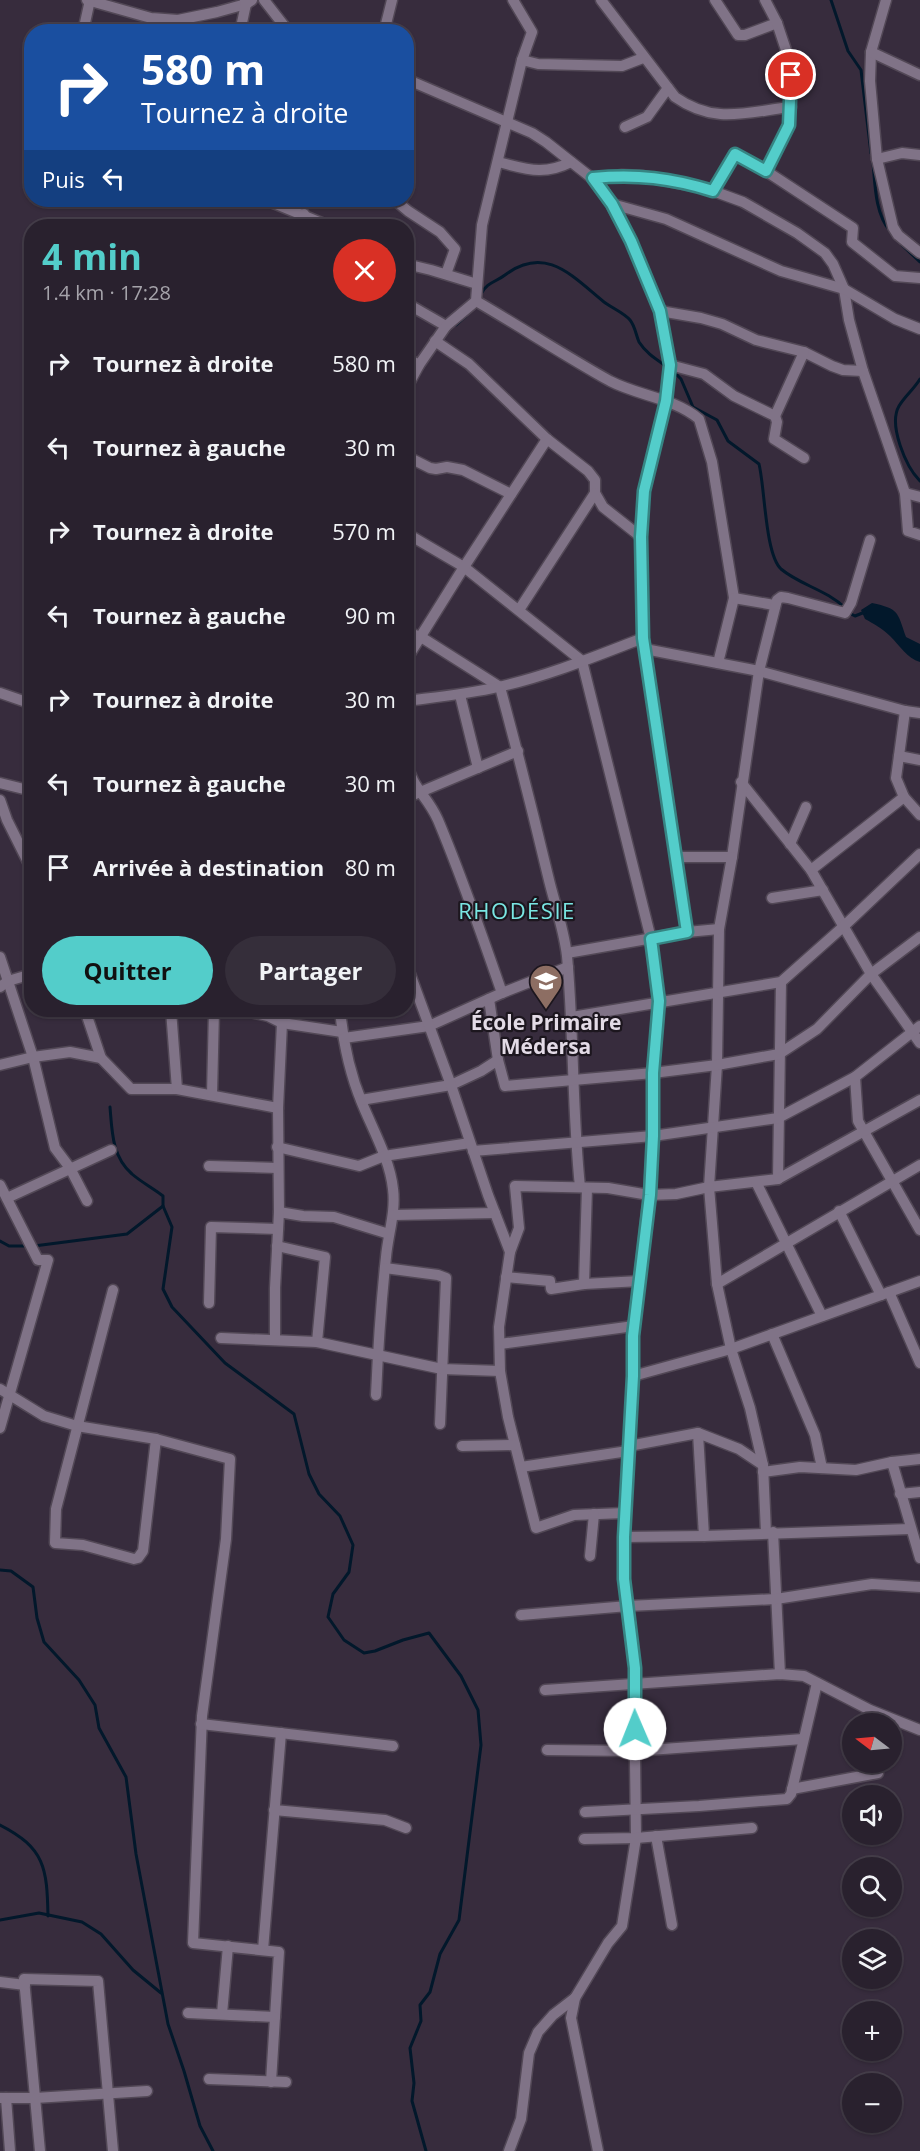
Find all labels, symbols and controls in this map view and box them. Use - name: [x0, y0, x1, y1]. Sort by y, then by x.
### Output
- text: 580 m: [141, 40, 265, 97]
- icon: right: [42, 48, 120, 126]
- pin: [765, 49, 816, 100]
- icon: arrive: [774, 58, 807, 91]
- text: Tournez à droite: [141, 94, 349, 131]
- icon: left: [97, 162, 130, 195]
- text: Puis: [42, 164, 85, 194]
- text: 4 min: [42, 232, 142, 281]
- button: close: [333, 239, 396, 302]
- text: 1.4 km · 17:28: [42, 279, 171, 306]
- icon: right: [42, 347, 75, 380]
- text: Tournez à droite: [93, 348, 274, 378]
- text: 580 m: [332, 348, 396, 378]
- icon: left: [42, 431, 75, 464]
- text: Tournez à gauche: [93, 432, 286, 462]
- text: 30 m: [345, 432, 396, 462]
- icon: right: [42, 515, 75, 548]
- text: Tournez à droite: [93, 516, 274, 546]
- text: 570 m: [332, 516, 396, 546]
- icon: left: [42, 599, 75, 632]
- text: Tournez à gauche: [93, 600, 286, 630]
- text: 90 m: [345, 600, 396, 630]
- icon: right: [42, 683, 75, 716]
- text: Tournez à droite: [93, 684, 274, 714]
- text: 30 m: [345, 684, 396, 714]
- icon: left: [42, 767, 75, 800]
- text: Tournez à gauche: [93, 768, 286, 798]
- text: 30 m: [345, 768, 396, 798]
- icon: arrive: [42, 851, 75, 884]
- text: Arrivée à destination: [93, 852, 324, 882]
- text: 80 m: [345, 852, 396, 882]
- district label: RHODÉSIE: [458, 895, 576, 925]
- button: Quitter: [42, 936, 213, 1005]
- button: Partager: [225, 936, 396, 1005]
- school or university icon: École Primaire Médersa: [528, 963, 564, 1010]
- place label: École Primaire Médersa: [471, 1008, 621, 1060]
- position arrow: [603, 1697, 667, 1761]
- north arrow: [842, 1713, 902, 1773]
- map controls: [842, 1713, 902, 2133]
- button: sound: [842, 1785, 902, 1845]
- button: search: [842, 1857, 902, 1917]
- button: layers: [842, 1929, 902, 1989]
- button: +: [842, 2001, 902, 2061]
- button: −: [842, 2073, 902, 2133]

